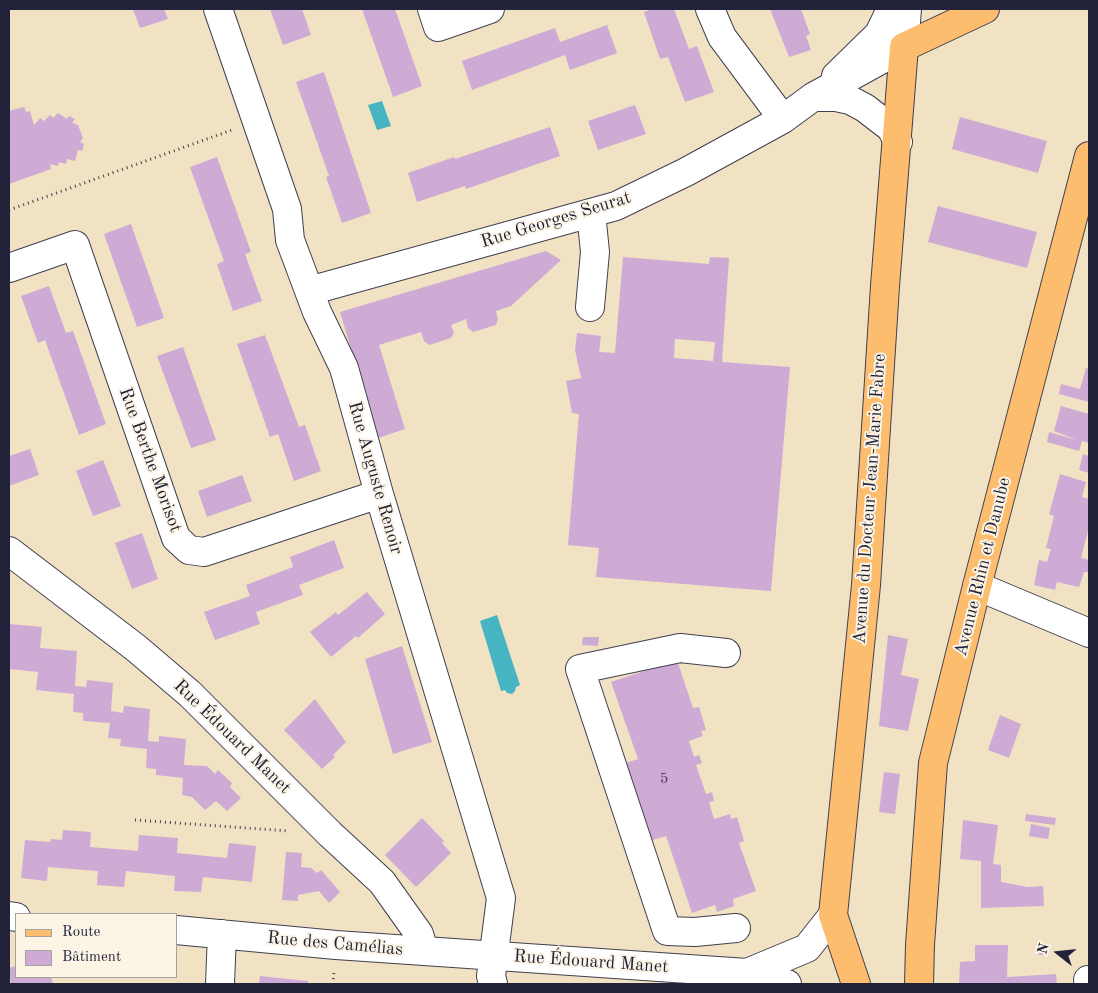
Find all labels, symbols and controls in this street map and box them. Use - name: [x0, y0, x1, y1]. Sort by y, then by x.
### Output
- street label: Rue Georges Seurat: [478, 187, 634, 253]
- street label: Avenue du Docteur Jean-Marie Fabre: [849, 353, 891, 645]
- street label: Rue Berthe Morisot: [114, 385, 186, 535]
- street label: Rue Auguste Renoir: [343, 399, 407, 557]
- street label: Avenue Rhin et Danube: [950, 475, 1016, 659]
- street label: Rue Édouard Manet: [169, 675, 295, 799]
- house number: 5: [660, 770, 668, 788]
- legend: [15, 913, 178, 978]
- text: Route: [62, 925, 100, 940]
- street label: Rue des Camélias: [266, 927, 404, 961]
- north arrow: [1033, 928, 1083, 978]
- text: N: [1035, 942, 1052, 956]
- street label: Rue Édouard Manet: [513, 946, 669, 978]
- text: Bâtiment: [62, 950, 121, 965]

